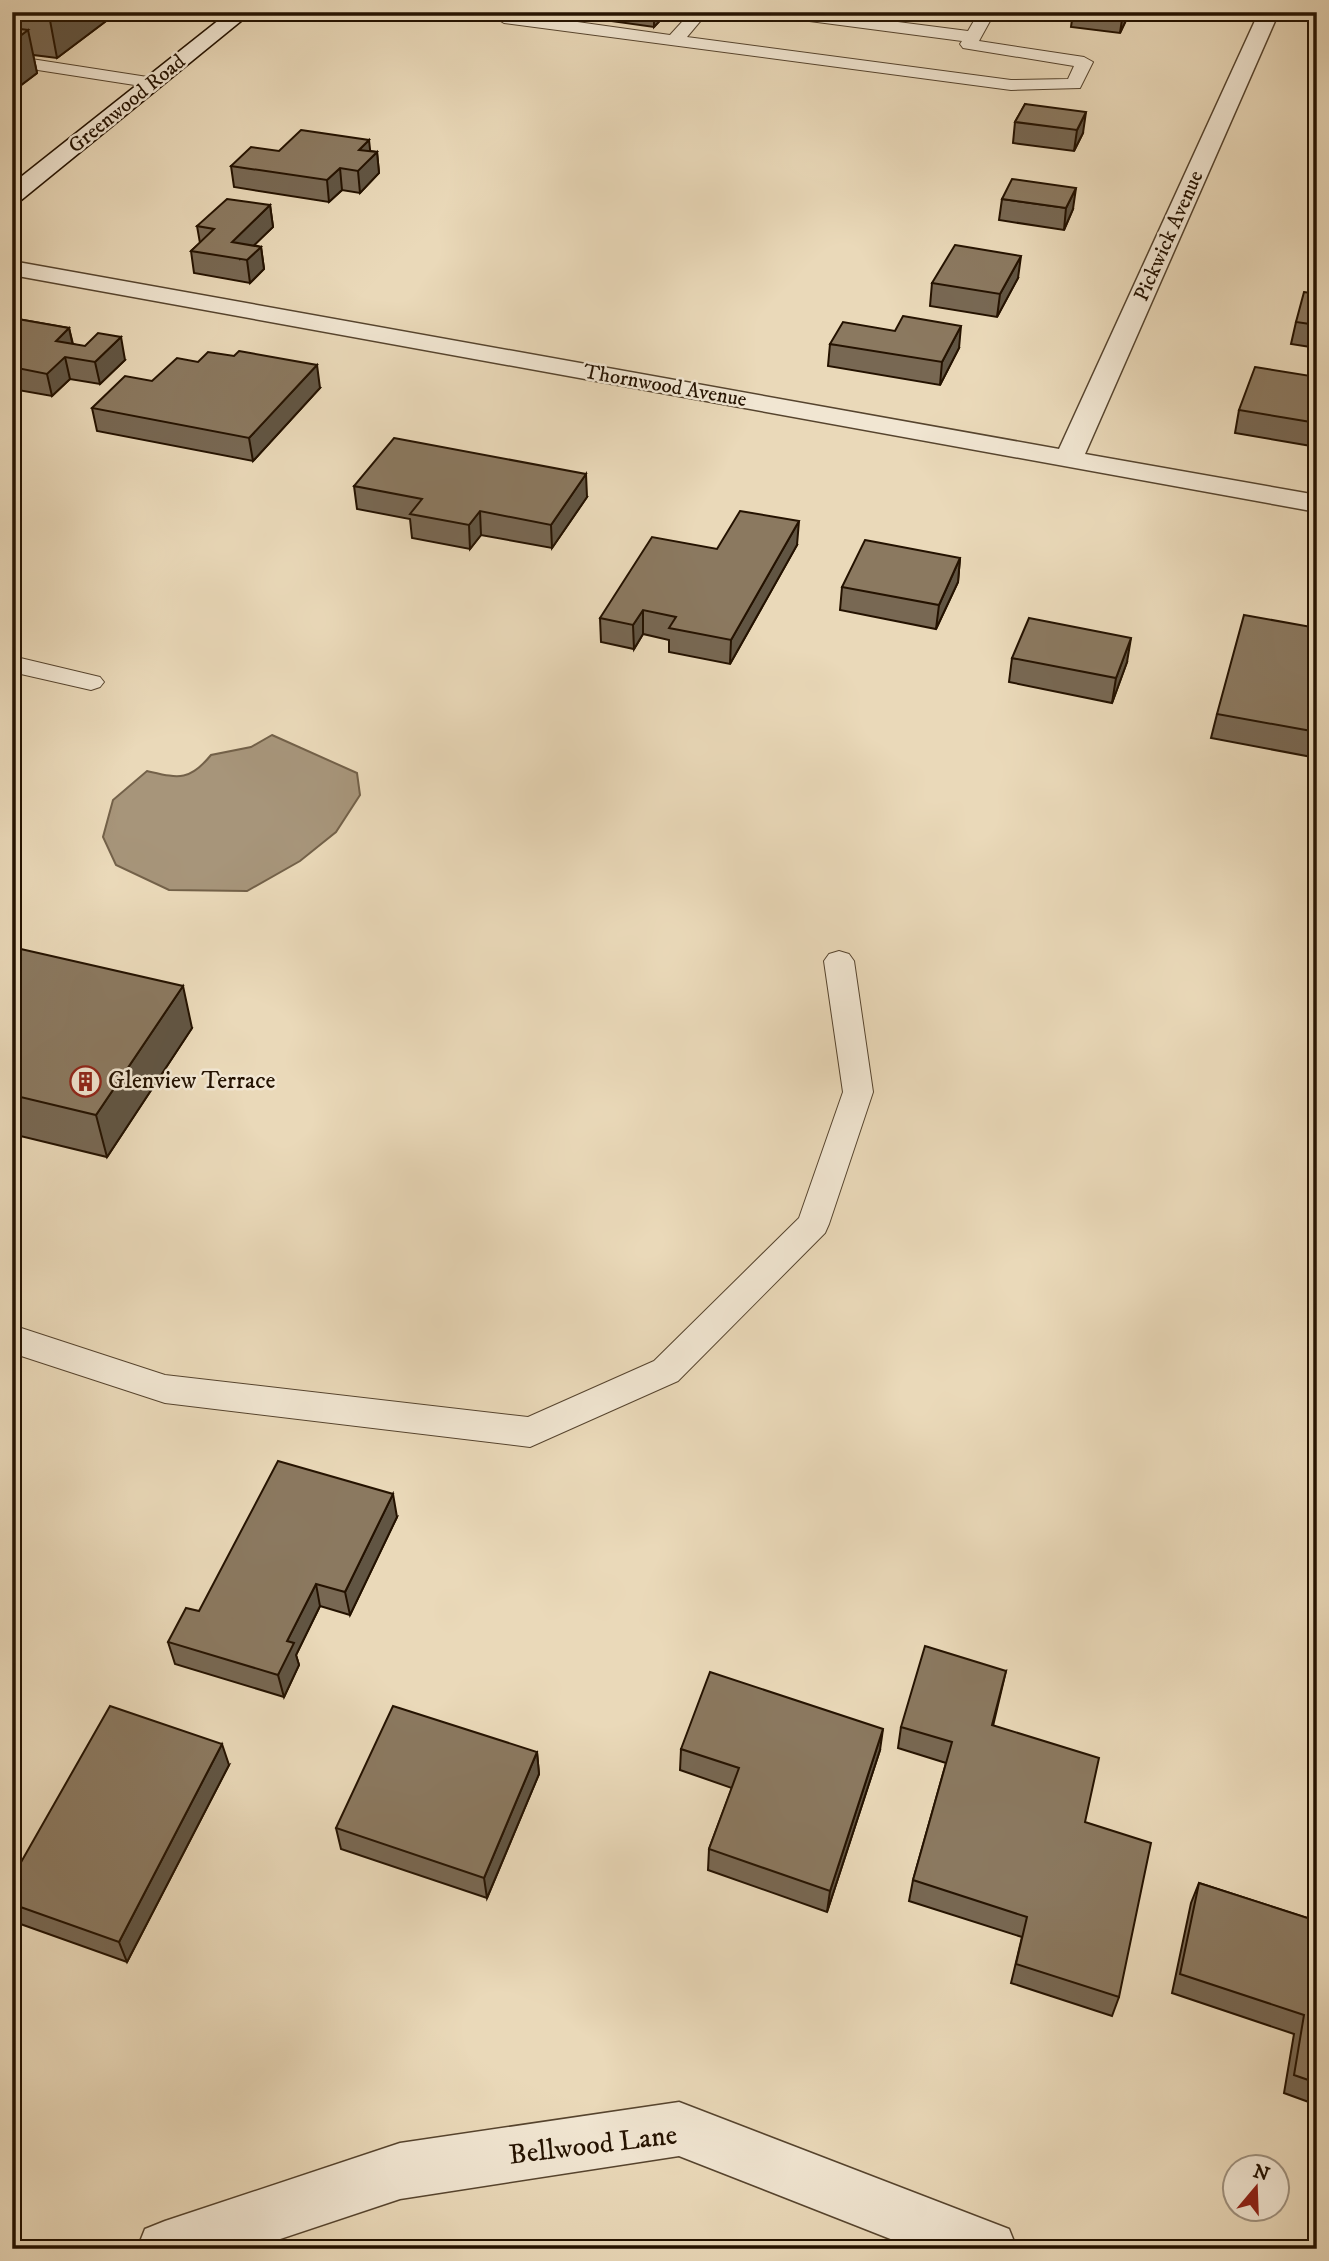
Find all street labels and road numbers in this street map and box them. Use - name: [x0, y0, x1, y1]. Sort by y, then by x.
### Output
- street label: Greenwood Road: [63, 49, 191, 159]
- street label: Pickwick Avenue: [1129, 166, 1210, 305]
- street label: Thornwood Avenue: [581, 359, 749, 413]
- street label: Bellwood Lane: [507, 2117, 679, 2173]

